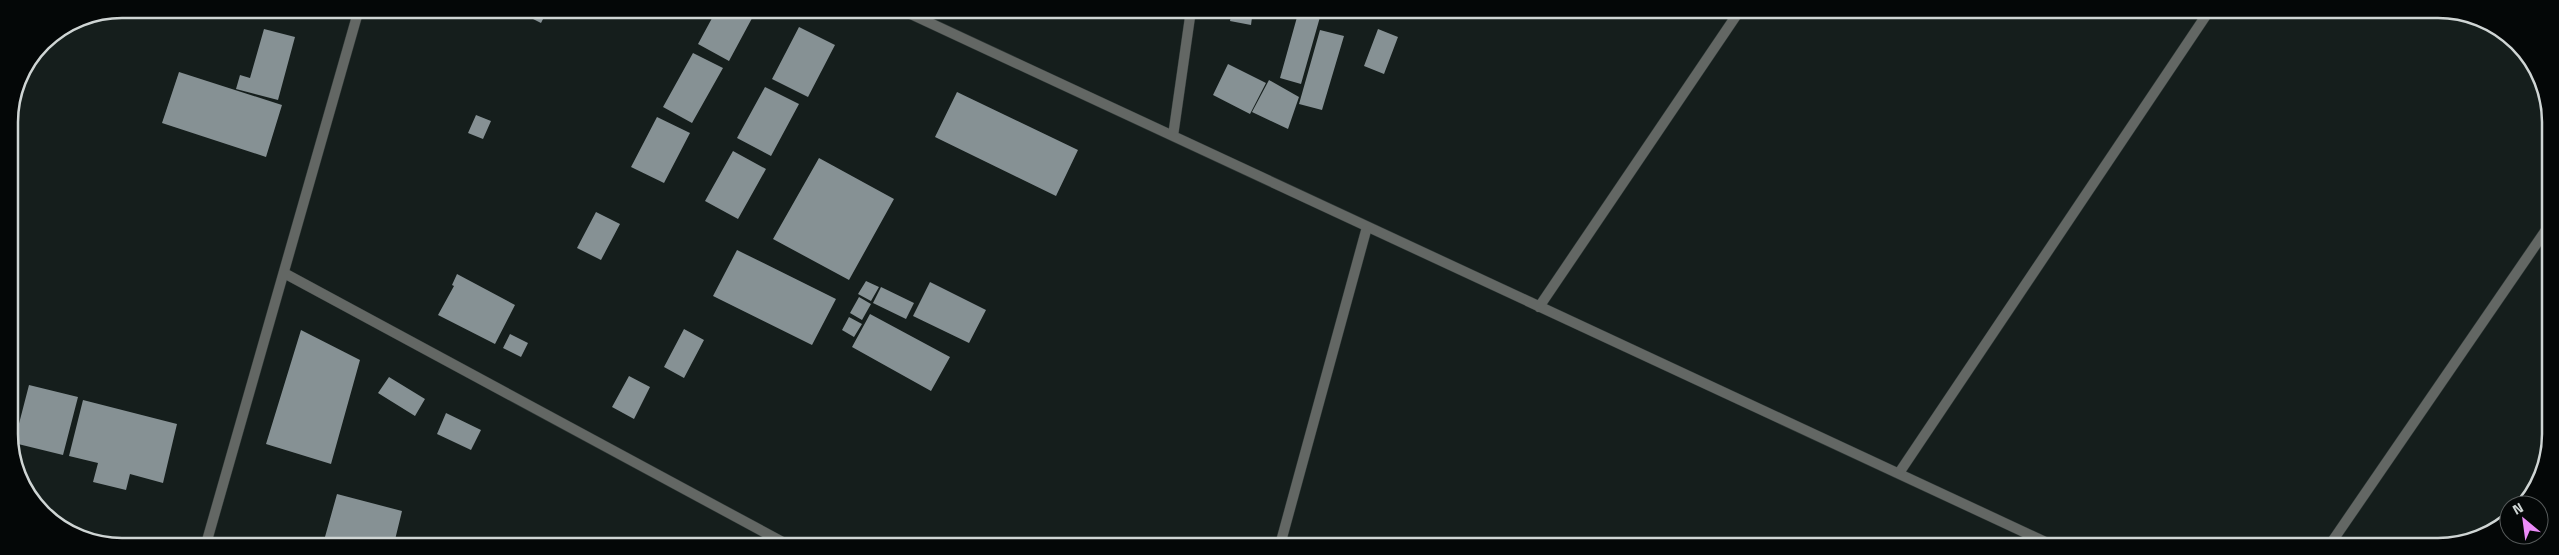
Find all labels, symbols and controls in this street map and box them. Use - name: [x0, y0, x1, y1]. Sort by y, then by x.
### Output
- north arrow: [2499, 495, 2549, 545]
- text: N: [2508, 497, 2527, 520]

